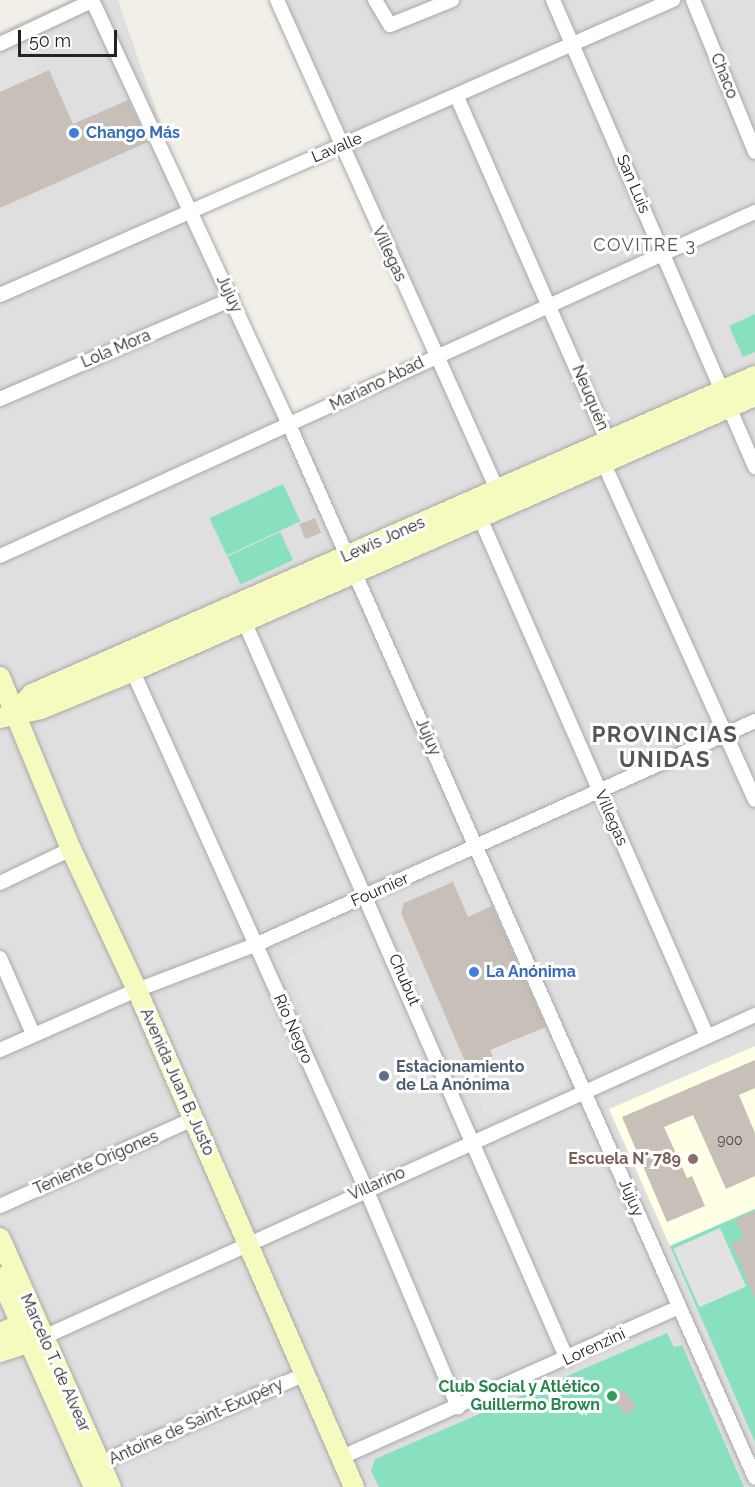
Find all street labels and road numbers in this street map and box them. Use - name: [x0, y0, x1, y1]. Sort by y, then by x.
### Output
- street label: Chaco: [706, 51, 742, 101]
- street label: Lavalle: [309, 129, 365, 167]
- street label: San Luis: [612, 152, 654, 216]
- street label: Villegas: [368, 223, 410, 285]
- street label: Jujuy: [212, 272, 246, 316]
- street label: Lola Mora: [78, 326, 154, 372]
- street label: Mariano Abad: [327, 353, 427, 415]
- street label: Neuquén: [568, 362, 612, 434]
- street label: Lewis Jones: [338, 513, 428, 567]
- street label: Jujuy: [411, 715, 445, 759]
- street label: Villegas: [590, 787, 632, 849]
- street label: Fournier: [348, 869, 412, 911]
- street label: Chubut: [384, 951, 424, 1009]
- street label: Río Negro: [269, 991, 317, 1067]
- street label: Avenida Juan B. Justo: [136, 1005, 218, 1159]
- street label: Teniente Origones: [31, 1127, 161, 1199]
- street label: Villarino: [346, 1163, 408, 1205]
- street label: Jujuy: [615, 1176, 647, 1220]
- street label: Marcelo T. de Alvear: [16, 1291, 94, 1435]
- street label: Lorenzini: [560, 1324, 628, 1370]
- street label: Antoine de Saint-Exupéry: [106, 1375, 286, 1469]

